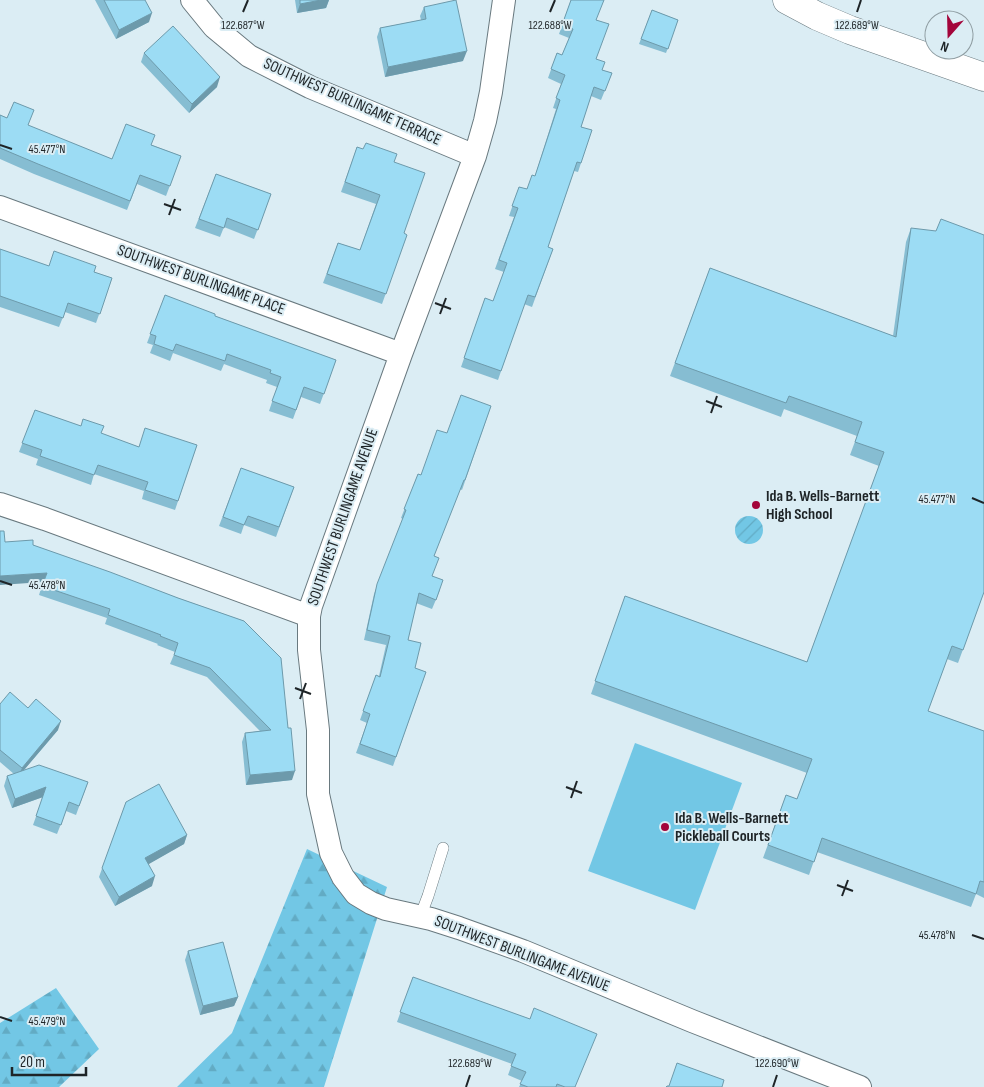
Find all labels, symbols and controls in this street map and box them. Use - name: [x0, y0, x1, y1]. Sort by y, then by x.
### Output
- north arrow: [924, 10, 974, 60]
- text: 122.687°W: [221, 18, 265, 33]
- text: 122.688°W: [528, 18, 572, 33]
- text: 122.689°W: [835, 18, 879, 33]
- text: N: [938, 37, 951, 56]
- street label: SOUTHWEST BURLINGAME TERRACE: [260, 54, 444, 150]
- text: 45.477°N: [29, 142, 65, 157]
- street label: SOUTHWEST BURLINGAME PLACE: [115, 241, 287, 319]
- street label: SOUTHWEST BURLINGAME AVENUE: [304, 426, 382, 608]
- place label: Ida B. Wells-Barnett High School: [766, 487, 879, 524]
- text: 45.477°N: [919, 492, 955, 507]
- marker: Ida B. Wells-Barnett High School: [750, 499, 762, 511]
- text: 45.478°N: [29, 578, 65, 593]
- place label: Ida B. Wells-Barnett Pickleball Courts: [675, 809, 788, 846]
- marker: Ida B. Wells-Barnett Pickleball Courts: [659, 821, 671, 833]
- street label: SOUTHWEST BURLINGAME AVENUE: [432, 912, 612, 996]
- text: 45.478°N: [919, 928, 955, 943]
- text: 45.479°N: [29, 1014, 65, 1029]
- scale bar: [12, 1044, 86, 1076]
- text: 20 m: [20, 1053, 45, 1072]
- text: 122.689°W: [448, 1056, 492, 1071]
- text: 122.690°W: [755, 1056, 799, 1071]

